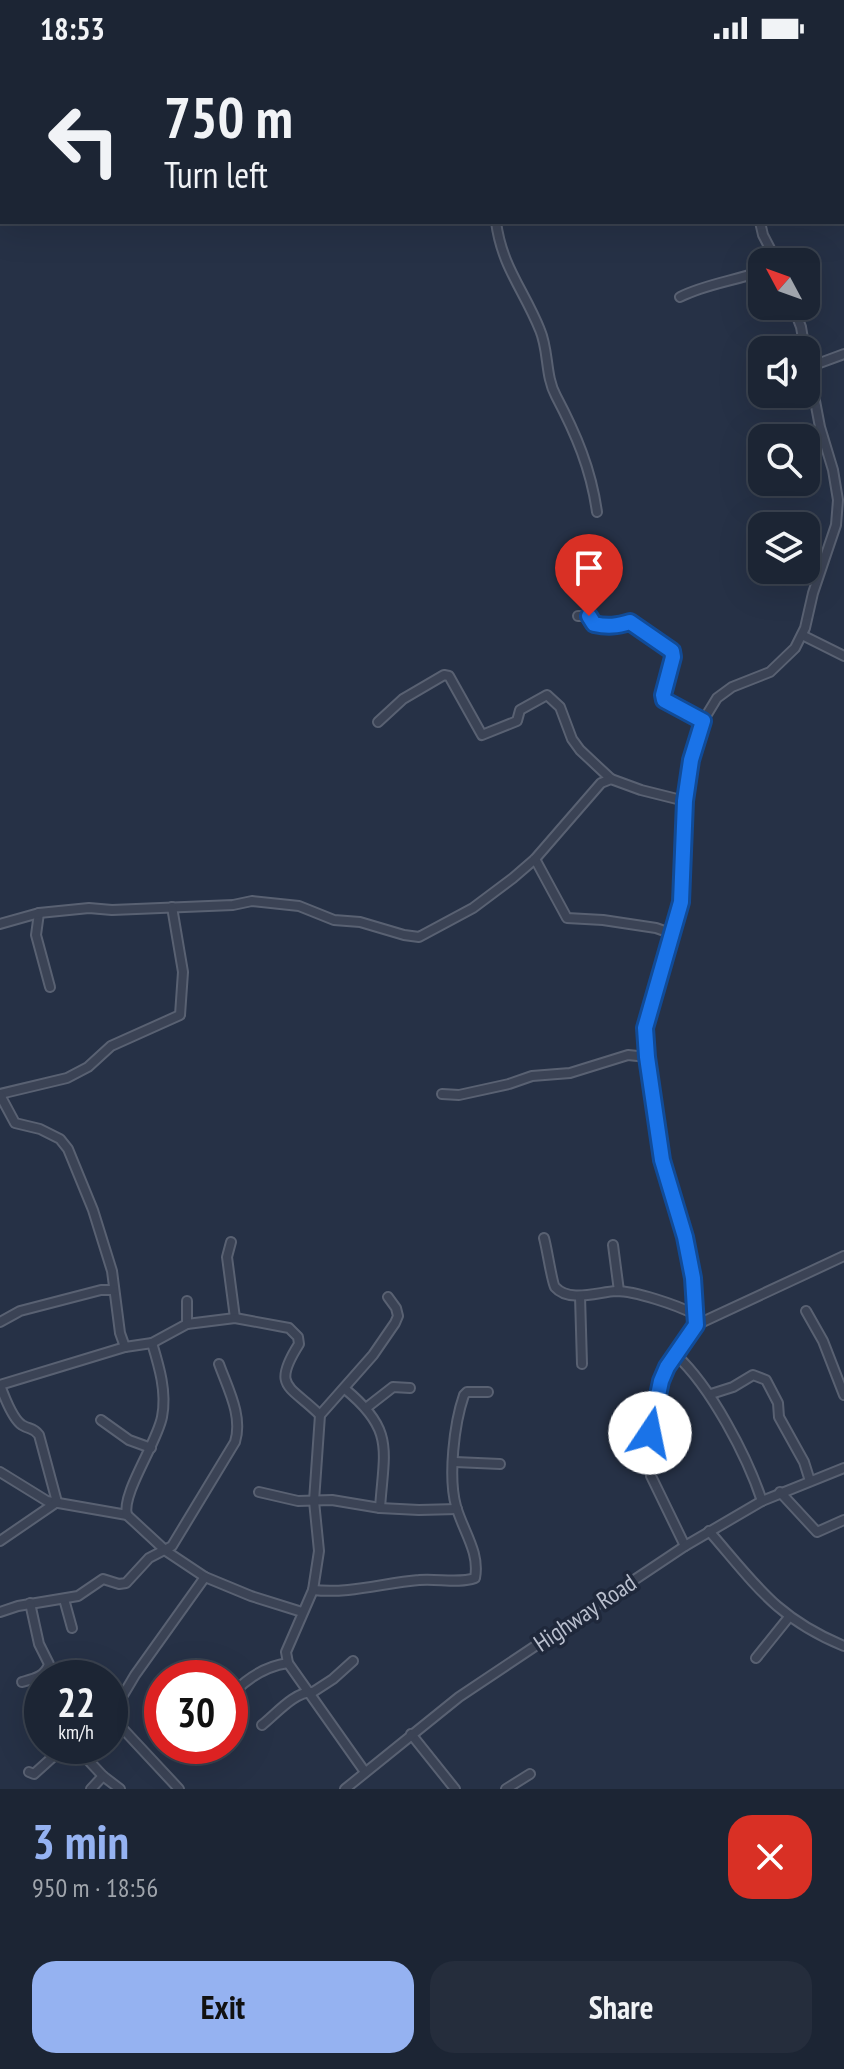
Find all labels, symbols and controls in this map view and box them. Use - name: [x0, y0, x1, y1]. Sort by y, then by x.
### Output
- text: 18:53: [40, 9, 105, 48]
- text: 750 m: [164, 81, 293, 153]
- icon: left: [32, 88, 136, 192]
- text: Turn left: [164, 151, 268, 198]
- north arrow: [748, 248, 820, 320]
- map controls: [748, 248, 820, 584]
- button: sound: [748, 336, 820, 408]
- button: search: [748, 424, 820, 496]
- button: layers: [748, 512, 820, 584]
- pin: [555, 534, 623, 616]
- icon: arrive: [567, 546, 611, 590]
- position arrow: [608, 1391, 692, 1475]
- street label: Highway Road: [528, 1567, 642, 1658]
- speed limit sign: 30: [144, 1660, 248, 1764]
- text: 22: [57, 1676, 95, 1728]
- text: km/h: [58, 1719, 94, 1745]
- text: 3 min: [32, 1810, 129, 1872]
- button: close: [728, 1815, 812, 1899]
- text: 950 m · 18:56: [32, 1871, 158, 1904]
- button: Exit: [32, 1961, 414, 2053]
- button: Share: [430, 1961, 812, 2053]

